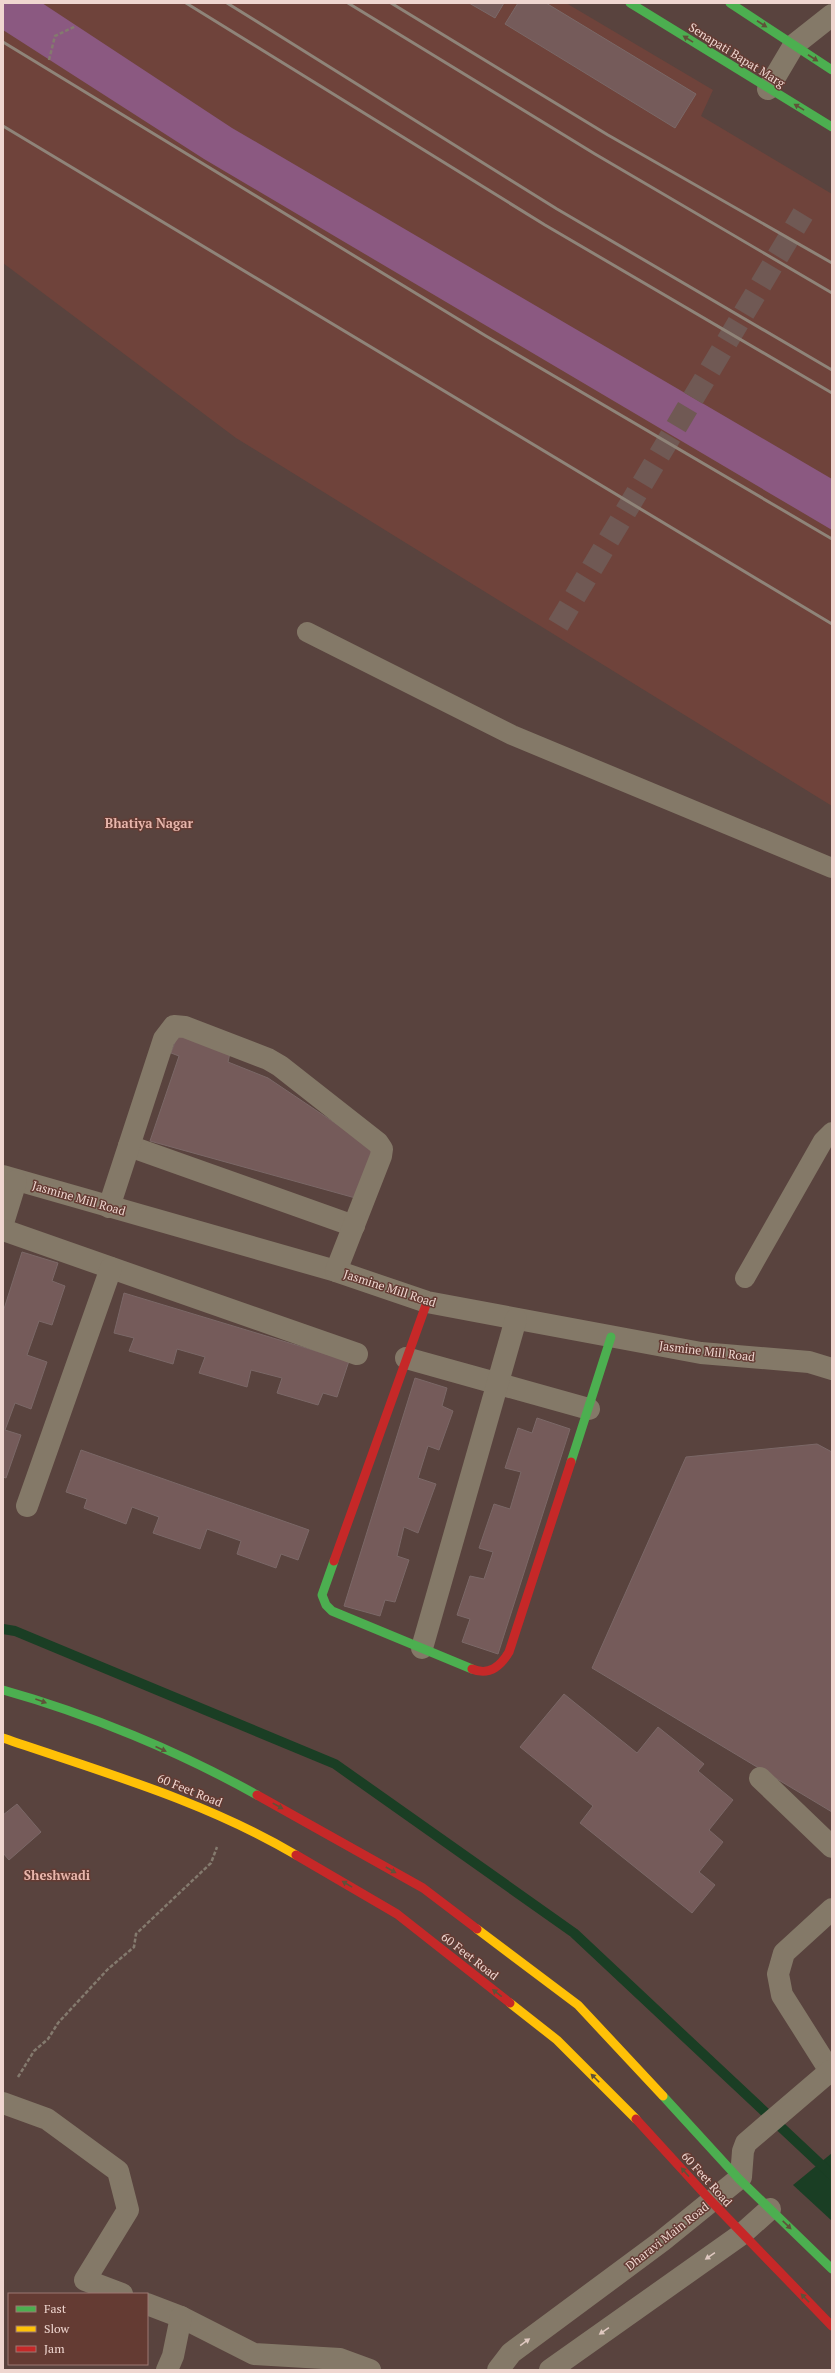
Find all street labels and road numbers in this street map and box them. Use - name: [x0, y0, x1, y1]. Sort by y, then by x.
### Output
- street label: Senapati Bapat Marg: [686, 19, 788, 91]
- street label: Jasmine Mill Road: [31, 1178, 128, 1219]
- street label: Jasmine Mill Road: [342, 1266, 438, 1310]
- street label: Jasmine Mill Road: [658, 1338, 756, 1364]
- street label: 60 Feet Road: [155, 1770, 225, 1810]
- street label: 60 Feet Road: [438, 1929, 502, 1983]
- street label: 60 Feet Road: [679, 2149, 736, 2210]
- street label: Dharavi Main Road: [622, 2199, 712, 2273]

